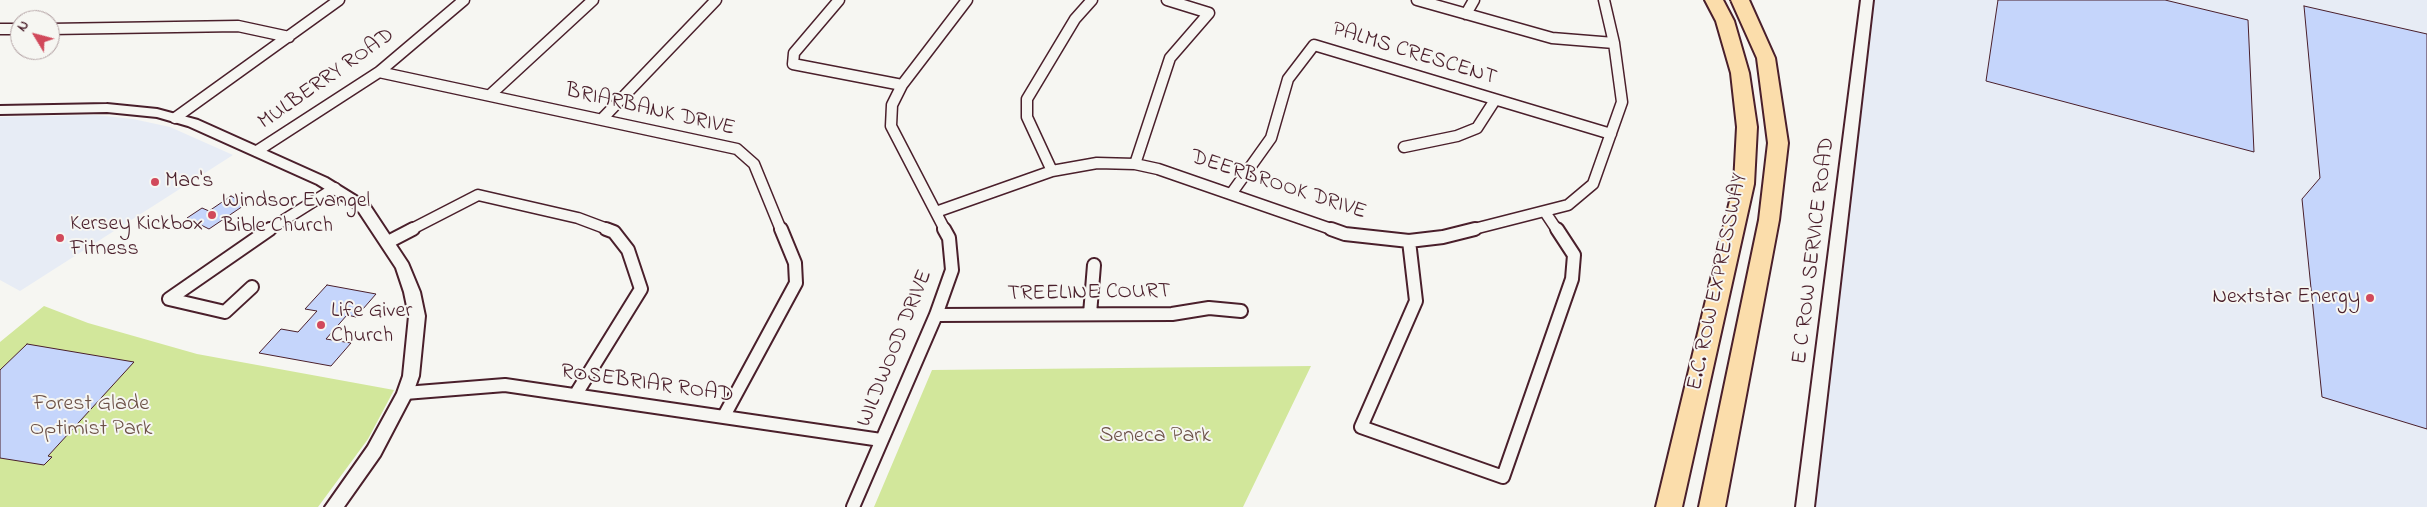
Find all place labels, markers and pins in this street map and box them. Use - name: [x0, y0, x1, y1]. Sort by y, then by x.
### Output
- place label: Mac's: [165, 169, 213, 195]
- marker: Mac's: [149, 176, 161, 188]
- place label: Windsor Evangel Bible Church: [222, 189, 370, 240]
- marker: Windsor Evangel Bible Church: [206, 209, 218, 221]
- place label: Kersey Kickbox Fitness: [70, 212, 203, 264]
- marker: Kersey Kickbox Fitness: [54, 232, 66, 244]
- place label: Nextstar Energy: [2212, 285, 2360, 311]
- marker: Nextstar Energy: [2364, 292, 2376, 304]
- place label: Life Giver Church: [331, 299, 412, 350]
- marker: Life Giver Church: [315, 319, 327, 331]

